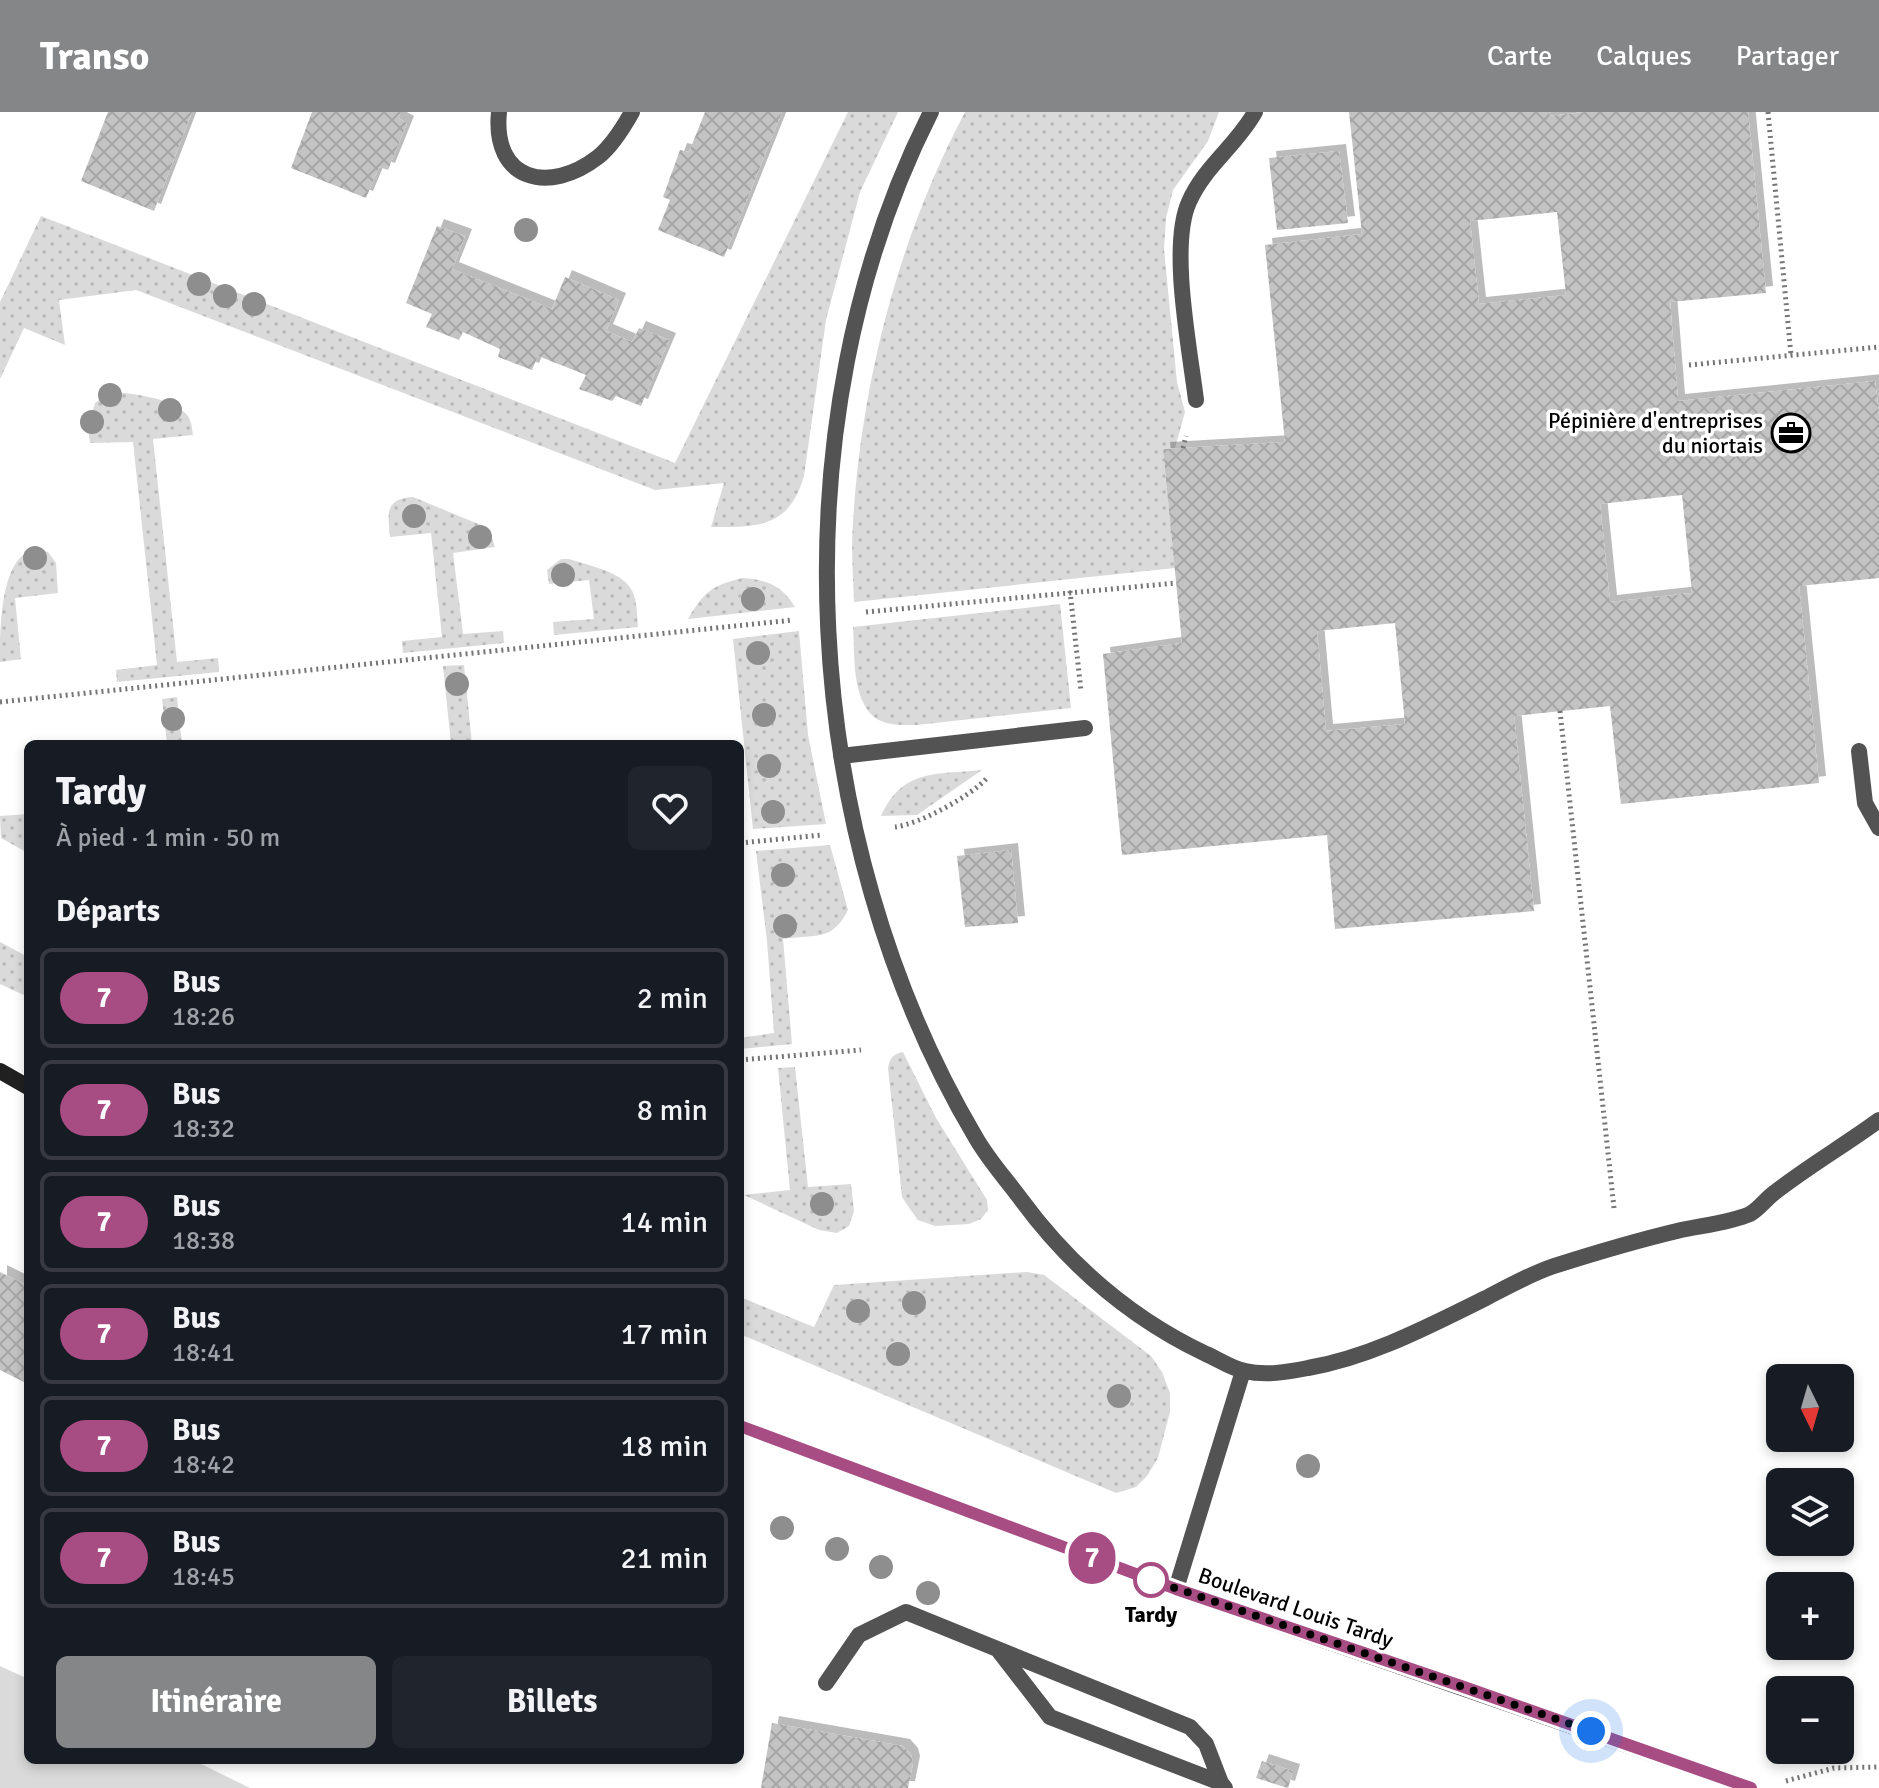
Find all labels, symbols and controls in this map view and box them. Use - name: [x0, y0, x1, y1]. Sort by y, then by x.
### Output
- text: Transo: [40, 33, 149, 80]
- text: Carte: [1487, 39, 1552, 73]
- text: Calques: [1596, 39, 1692, 73]
- text: Partager: [1736, 39, 1839, 73]
- place label: Pépinière d'entreprises du niortais: [1548, 407, 1763, 459]
- office icon: Pépinière d'entreprises du niortais: [1770, 412, 1812, 454]
- button: heart: [628, 766, 712, 850]
- text: Tardy: [56, 768, 146, 815]
- text: À pied · 1 min · 50 m: [56, 822, 280, 854]
- text: Départs: [56, 893, 160, 930]
- text: Bus: [172, 964, 220, 1001]
- text: 2 min: [637, 980, 708, 1017]
- text: 7: [96, 981, 112, 1015]
- text: 18:26: [172, 1001, 235, 1033]
- text: Bus: [172, 1076, 220, 1113]
- text: 8 min: [637, 1092, 708, 1129]
- text: 7: [96, 1093, 112, 1127]
- text: 18:32: [172, 1113, 235, 1145]
- text: Bus: [172, 1188, 220, 1225]
- text: 14 min: [621, 1204, 708, 1241]
- text: 7: [96, 1205, 112, 1239]
- text: 18:38: [172, 1225, 235, 1257]
- text: Bus: [172, 1300, 220, 1337]
- text: 17 min: [621, 1316, 708, 1353]
- text: 7: [96, 1317, 112, 1351]
- text: 18:41: [172, 1337, 235, 1369]
- north arrow: [1766, 1364, 1854, 1452]
- map controls: [1766, 1364, 1854, 1764]
- text: Bus: [172, 1412, 220, 1449]
- text: 18 min: [621, 1428, 708, 1465]
- text: 7: [96, 1429, 112, 1463]
- text: 18:42: [172, 1449, 235, 1481]
- button: layers: [1766, 1468, 1854, 1556]
- text: Bus: [172, 1524, 220, 1561]
- line badge: 7: [1066, 1532, 1118, 1584]
- text: 21 min: [621, 1540, 708, 1577]
- text: 7: [96, 1541, 112, 1575]
- text: 7: [1084, 1541, 1100, 1575]
- text: 18:45: [172, 1561, 235, 1593]
- street label: Boulevard Louis Tardy: [1195, 1561, 1397, 1654]
- marker: Tardy: [1134, 1563, 1168, 1597]
- button: +: [1766, 1572, 1854, 1660]
- place label: Tardy: [1125, 1601, 1177, 1628]
- button: Itinéraire: [56, 1656, 376, 1748]
- button: Billets: [392, 1656, 712, 1748]
- button: −: [1766, 1676, 1854, 1764]
- your location: [1571, 1711, 1611, 1751]

